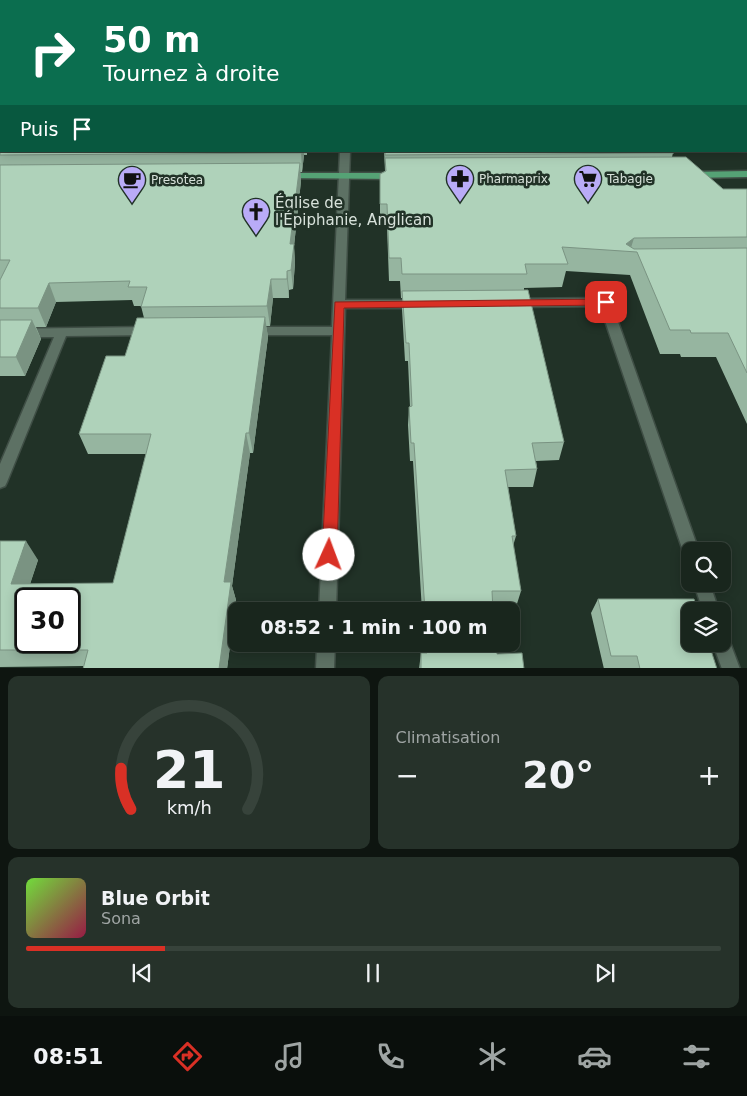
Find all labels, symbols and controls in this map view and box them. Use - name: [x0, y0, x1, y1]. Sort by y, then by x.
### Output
- icon: right: [20, 20, 85, 85]
- text: 50 m: [103, 20, 200, 60]
- text: Tournez à droite: [103, 61, 280, 86]
- icon: arrive: [68, 115, 96, 143]
- text: Puis: [20, 118, 58, 140]
- pharmacy icon: Pharmaprix: [445, 164, 475, 203]
- supermarket icon: Tabagie: [573, 164, 603, 203]
- cafe icon: Presotea: [117, 165, 147, 204]
- place label: Pharmaprix: [479, 172, 548, 186]
- place label: Tabagie: [606, 172, 653, 186]
- place label: Presotea: [151, 173, 203, 187]
- place label: Église de l'Épiphanie, Anglican: [275, 193, 432, 229]
- church icon: Église de l'Épiphanie, Anglican: [241, 197, 271, 236]
- pin: [585, 281, 627, 323]
- icon: arrive: [592, 288, 620, 316]
- position arrow: [302, 528, 354, 580]
- map controls: [681, 542, 731, 652]
- button: search: [681, 542, 731, 592]
- speed limit sign: 30: [15, 588, 80, 653]
- button: layers: [681, 602, 731, 652]
- text: 08:52 · 1 min · 100 m: [260, 616, 488, 638]
- text: Climatisation: [396, 728, 500, 747]
- text: 21: [153, 740, 225, 800]
- text: 20°: [522, 753, 594, 797]
- text: −: [396, 759, 419, 792]
- text: +: [698, 759, 721, 792]
- text: km/h: [166, 797, 211, 818]
- text: Blue Orbit: [101, 887, 210, 909]
- text: Sona: [101, 909, 141, 928]
- icon: previous: [128, 959, 156, 987]
- icon: pause: [359, 959, 387, 987]
- icon: next: [591, 959, 619, 987]
- icon: directions: [170, 1039, 205, 1074]
- icon: music: [272, 1039, 307, 1074]
- icon: phone: [373, 1039, 408, 1074]
- icon: climate: [475, 1039, 510, 1074]
- icon: car: [577, 1039, 612, 1074]
- icon: filters: [679, 1039, 714, 1074]
- text: 08:51: [33, 1044, 103, 1069]

